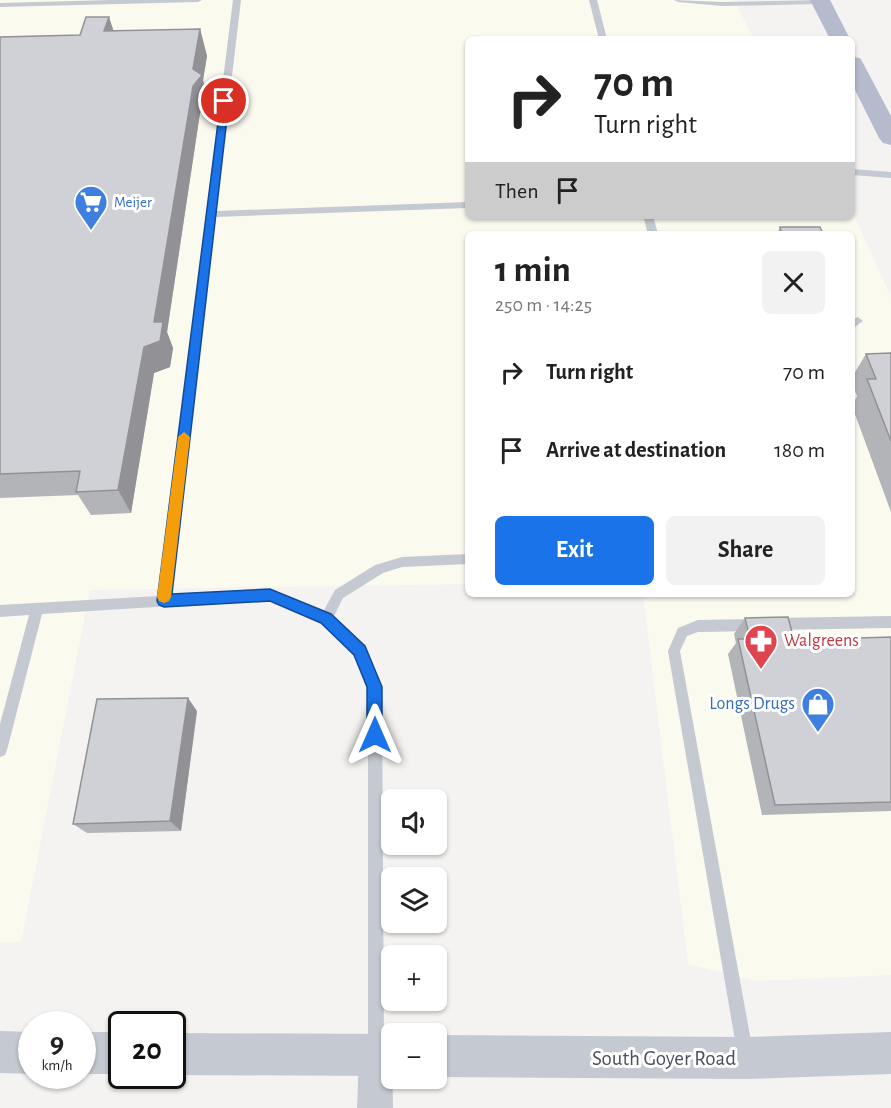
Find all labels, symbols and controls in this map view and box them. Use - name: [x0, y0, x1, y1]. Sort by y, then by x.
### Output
- icon: right: [495, 60, 573, 138]
- text: 70 m: [594, 62, 674, 104]
- pin: [198, 75, 249, 126]
- icon: arrive: [207, 84, 240, 117]
- text: Turn right: [594, 111, 697, 138]
- icon: arrive: [551, 174, 584, 207]
- text: Then: [495, 180, 539, 202]
- supermarket icon: Meijer: [73, 184, 109, 231]
- place label: Meijer: [114, 195, 152, 210]
- button: close: [762, 251, 825, 314]
- text: 1 min: [495, 252, 571, 288]
- text: 250 m · 14:25: [495, 295, 592, 315]
- icon: right: [495, 356, 528, 389]
- text: Turn right: [546, 361, 633, 383]
- text: 70 m: [783, 361, 825, 383]
- icon: arrive: [495, 434, 528, 467]
- text: Arrive at destination: [546, 439, 726, 461]
- text: 180 m: [774, 439, 825, 461]
- button: Exit: [495, 516, 654, 585]
- button: Share: [666, 516, 825, 585]
- pharmacy icon: Walgreens: [743, 623, 779, 670]
- place label: Walgreens: [784, 632, 859, 650]
- shop icon: Longs Drugs: [800, 686, 836, 733]
- place label: Longs Drugs: [709, 695, 795, 713]
- position arrow: [343, 703, 407, 767]
- map controls: [381, 789, 447, 1089]
- button: sound: [381, 789, 447, 855]
- button: layers: [381, 867, 447, 933]
- button: +: [381, 945, 447, 1011]
- speed limit sign: 20: [108, 1011, 186, 1089]
- button: −: [381, 1023, 447, 1089]
- text: 9: [50, 1028, 64, 1058]
- street label: South Goyer Road: [592, 1048, 736, 1069]
- text: km/h: [42, 1058, 72, 1073]

